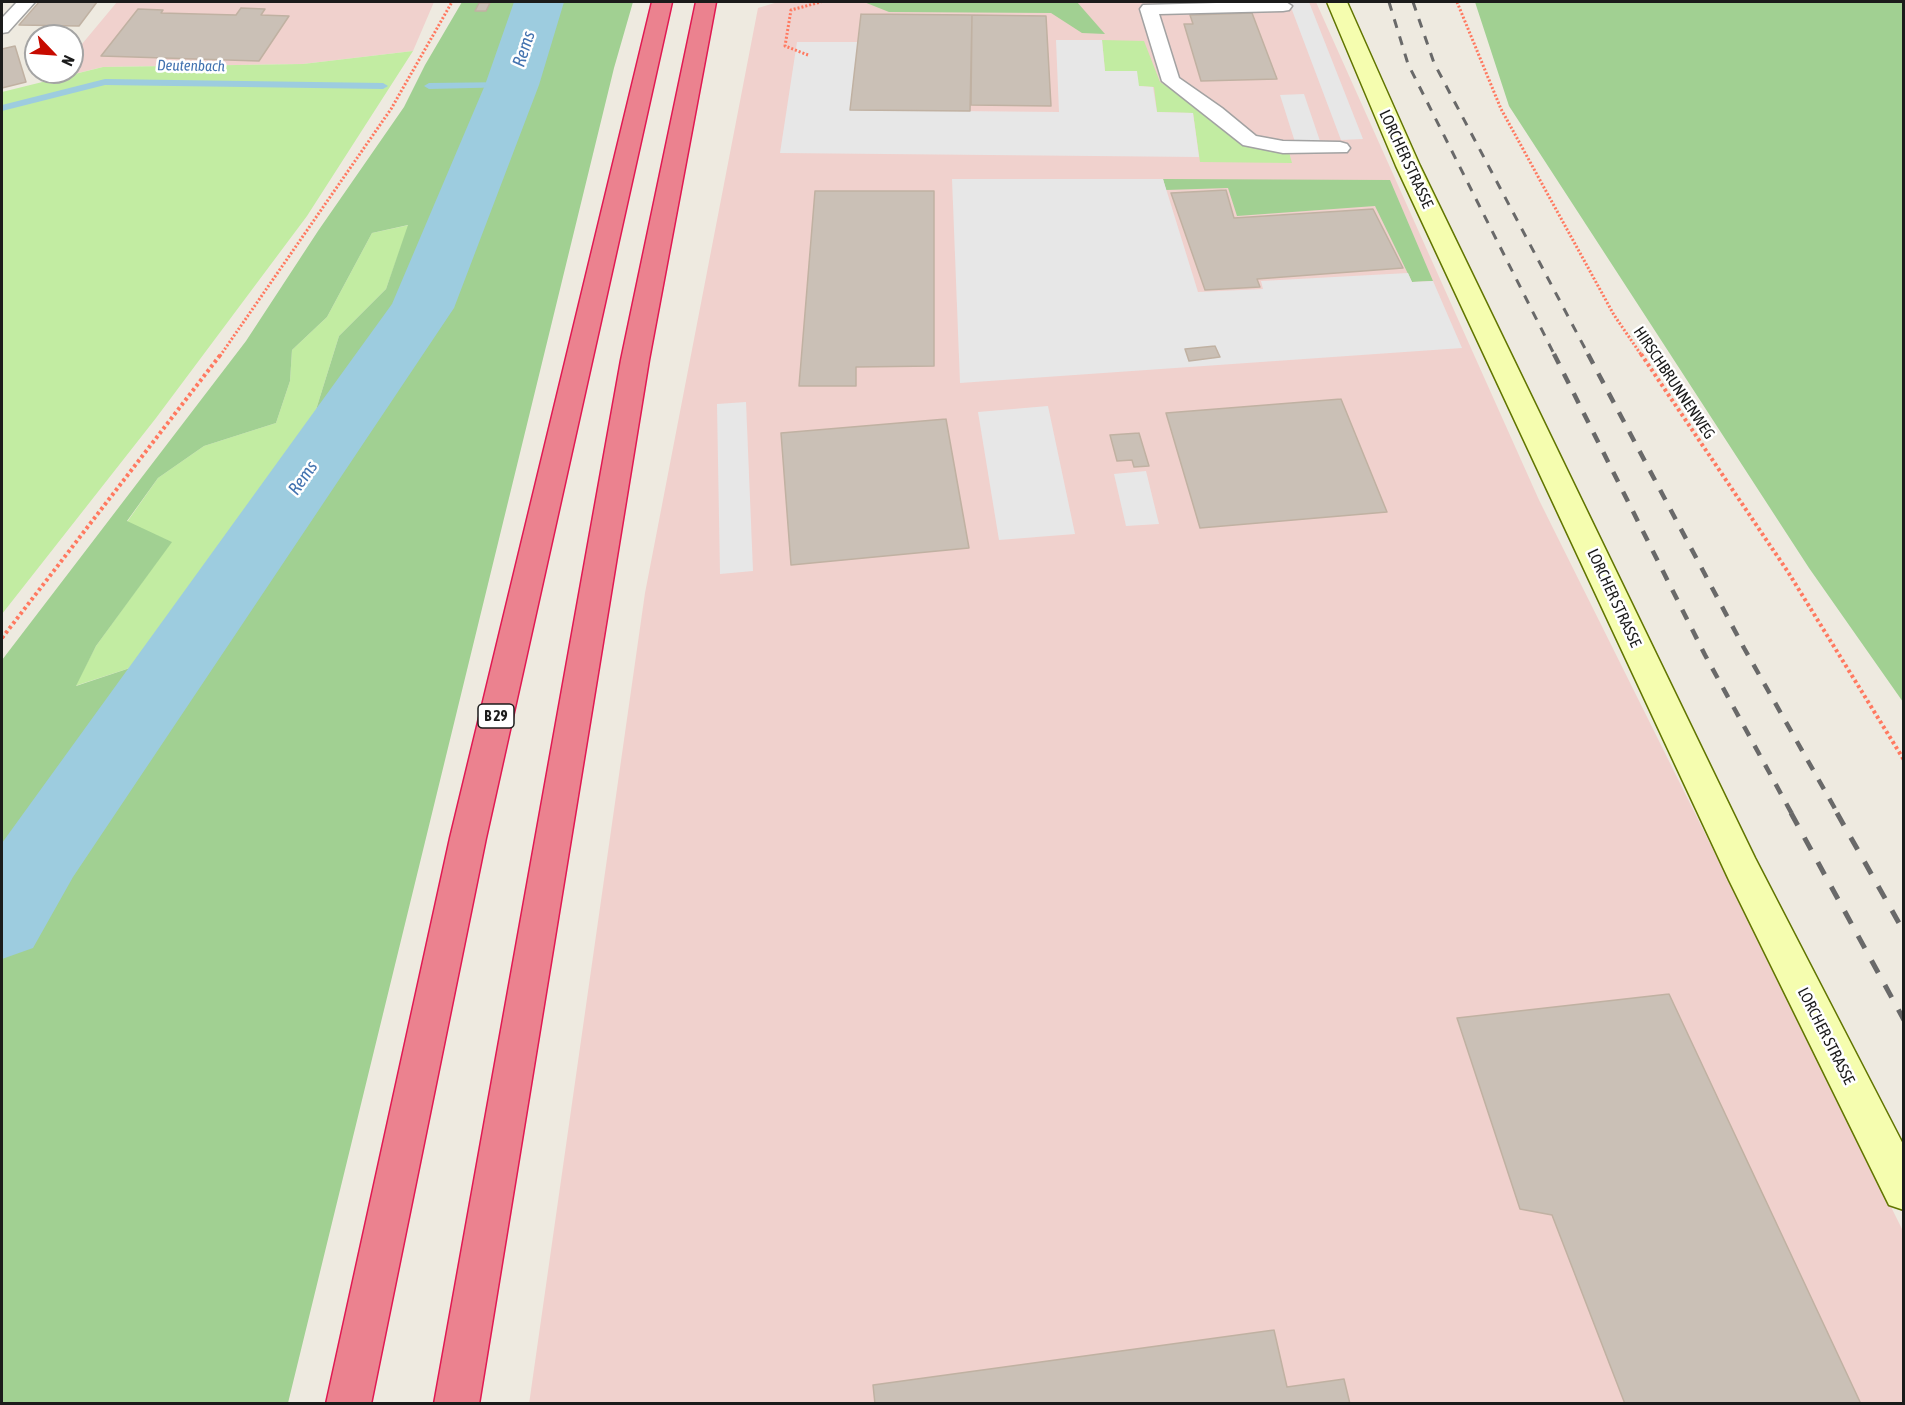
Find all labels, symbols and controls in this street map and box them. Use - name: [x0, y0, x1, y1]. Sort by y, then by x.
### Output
- north arrow: [24, 24, 84, 84]
- water label: Rems: [508, 28, 540, 70]
- text: N: [58, 53, 79, 69]
- water label: Deutenbach: [157, 56, 225, 76]
- street label: LORCHER STRASSE: [1375, 107, 1437, 211]
- street label: HIRSCHBRUNNENWEG: [1629, 323, 1719, 443]
- water label: Rems: [284, 457, 322, 499]
- street label: LORCHER STRASSE: [1583, 546, 1645, 650]
- road number: B 29: [478, 704, 514, 728]
- street label: LORCHER STRASSE: [1793, 984, 1859, 1088]

